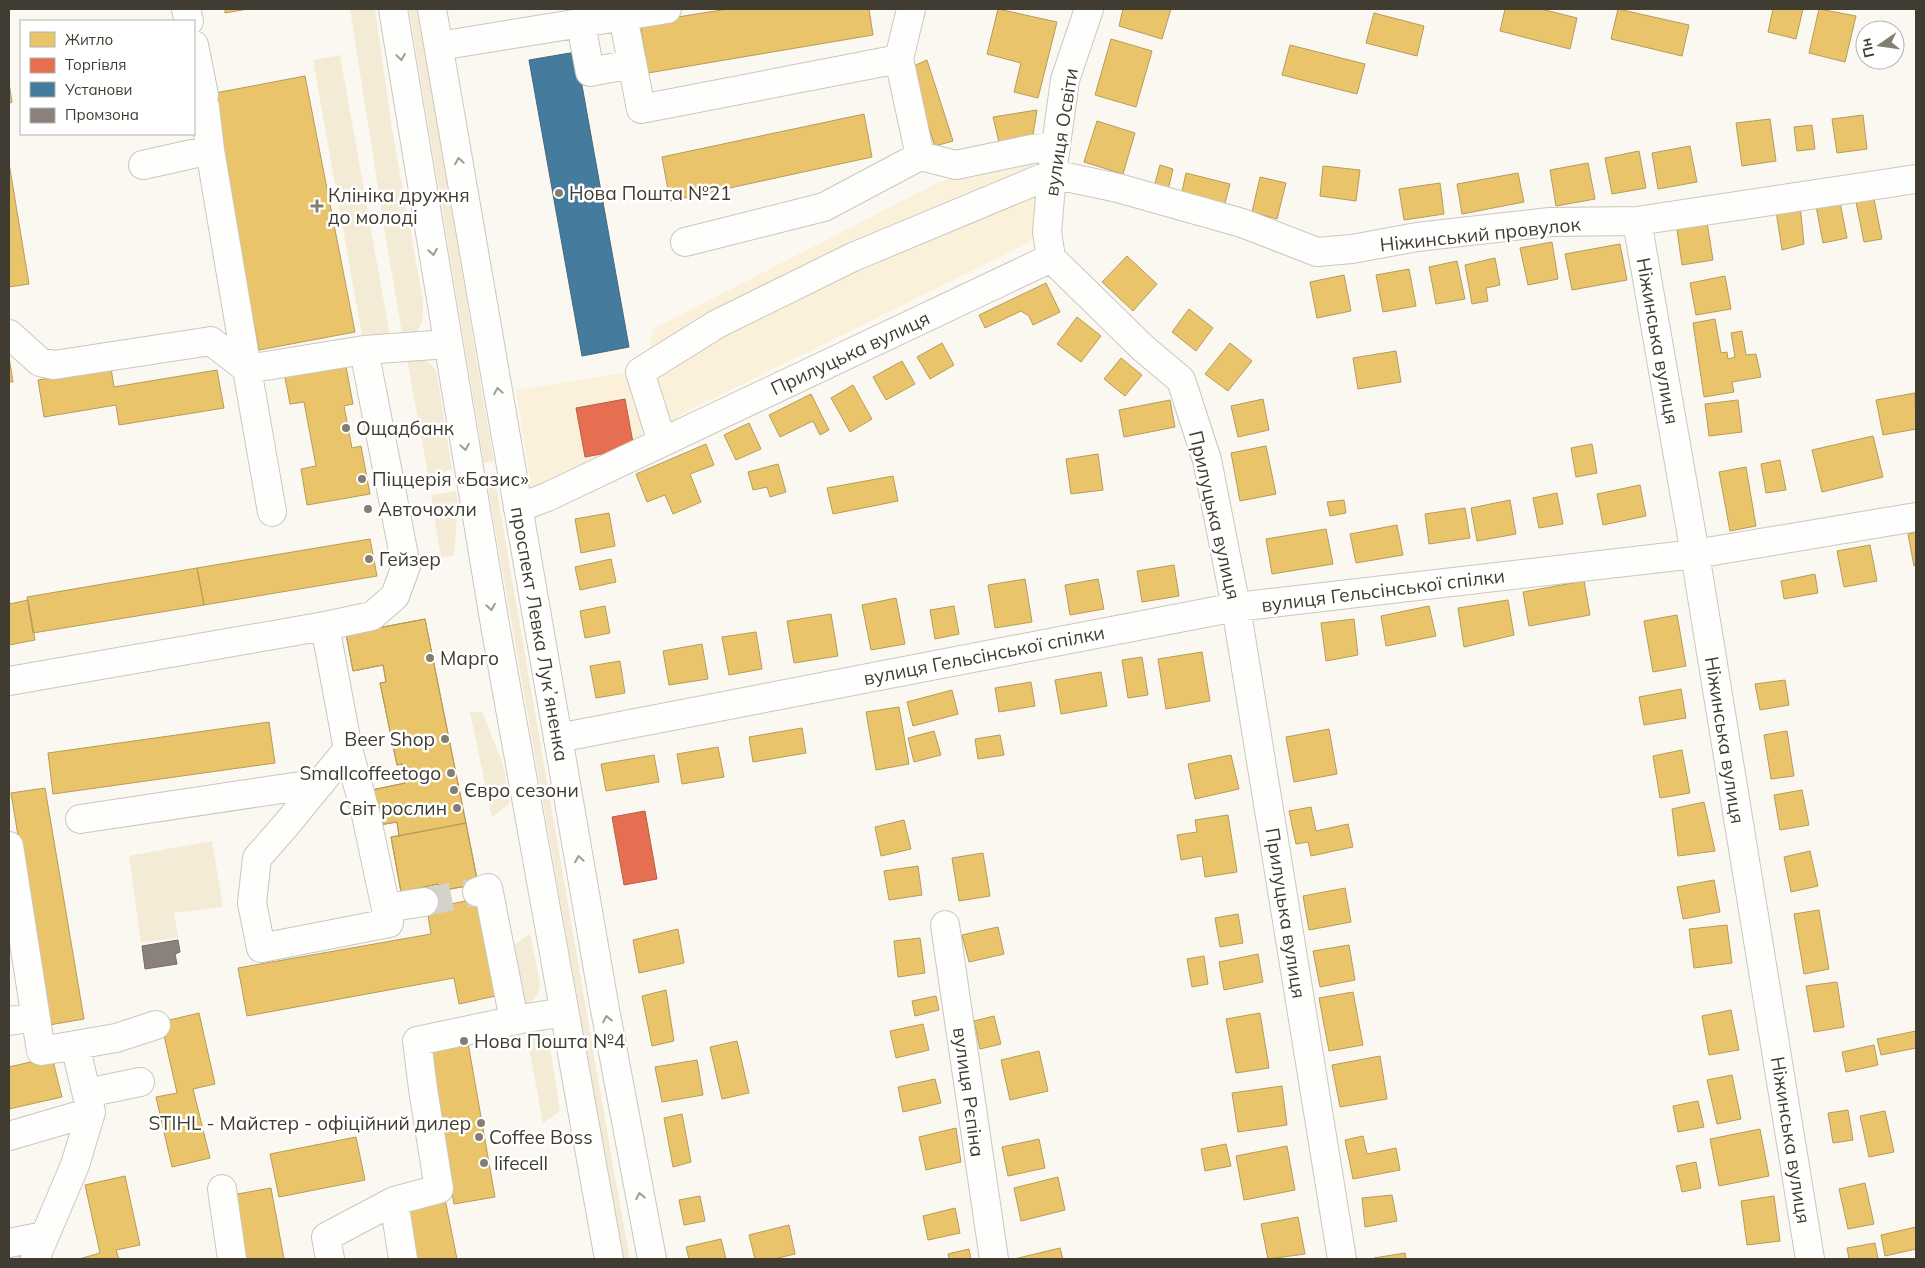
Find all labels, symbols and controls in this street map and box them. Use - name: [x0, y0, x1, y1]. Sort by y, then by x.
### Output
- legend: [20, 20, 195, 135]
- north arrow: [1855, 20, 1905, 70]
- text: Житло: [65, 30, 113, 49]
- text: Пн: [1856, 36, 1878, 59]
- one-way arrow: [395, 52, 405, 61]
- text: Торгівля: [65, 55, 127, 74]
- street label: вулиця Освіти: [1039, 66, 1083, 198]
- text: Установи: [64, 80, 133, 99]
- text: Промзона: [65, 105, 139, 124]
- one-way arrow: [454, 157, 464, 166]
- place label: Нова Пошта №21: [569, 181, 731, 205]
- place label: Клініка дружня до молоді: [328, 183, 470, 229]
- marker: Нова Пошта №21: [553, 187, 565, 199]
- marker: Клініка дружня до молоді: [310, 199, 324, 213]
- street label: Ніжинський провулок: [1378, 211, 1582, 256]
- one-way arrow: [427, 247, 437, 256]
- street label: Ніжинська вулиця: [1632, 256, 1684, 426]
- street label: Прилуцька вулиця: [767, 306, 933, 400]
- one-way arrow: [494, 386, 504, 395]
- place label: Ощадбанк: [356, 416, 455, 440]
- marker: Ощадбанк: [340, 422, 352, 434]
- street label: Прилуцька вулиця: [1184, 428, 1246, 602]
- one-way arrow: [460, 442, 470, 451]
- place label: Піццерія «Базис»: [372, 467, 529, 491]
- marker: Піццерія «Базис»: [356, 473, 368, 485]
- place label: Авточохли: [378, 497, 477, 521]
- marker: Авточохли: [362, 503, 374, 515]
- street label: проспект Левка Лукʼяненка: [506, 505, 574, 763]
- place label: Гейзер: [379, 547, 441, 571]
- marker: Гейзер: [363, 553, 375, 565]
- street label: вулиця Гельсінської спілки: [1260, 563, 1506, 617]
- one-way arrow: [486, 603, 496, 611]
- street label: вулиця Гельсінської спілки: [861, 620, 1107, 690]
- place label: Марго: [440, 646, 499, 670]
- marker: Марго: [424, 652, 436, 664]
- street label: Ніжинська вулиця: [1700, 655, 1750, 825]
- place label: Beer Shop: [344, 727, 435, 751]
- marker: Beer Shop: [439, 733, 451, 745]
- place label: Smallcoffeetogo: [299, 761, 441, 785]
- marker: Smallcoffeetogo: [445, 767, 457, 779]
- place label: Євро сезони: [464, 778, 579, 802]
- marker: Євро сезони: [448, 784, 460, 796]
- place label: Світ рослин: [339, 796, 447, 820]
- marker: Світ рослин: [451, 802, 463, 814]
- street label: Прилуцька вулиця: [1261, 826, 1311, 1000]
- one-way arrow: [574, 855, 584, 863]
- one-way arrow: [602, 1015, 612, 1023]
- street label: вулиця Рєпіна: [948, 1026, 990, 1158]
- place label: Нова Пошта №4: [474, 1029, 625, 1053]
- marker: Нова Пошта №4: [458, 1035, 470, 1047]
- street label: Ніжинська вулиця: [1766, 1055, 1816, 1225]
- place label: STIHL - Майстер - офіційний дилер: [149, 1111, 471, 1135]
- marker: STIHL - Майстер - офіційний дилер: [475, 1117, 487, 1129]
- place label: Coffee Boss: [489, 1125, 593, 1149]
- marker: Coffee Boss: [473, 1131, 485, 1143]
- place label: lifecell: [494, 1151, 548, 1175]
- marker: lifecell: [478, 1157, 490, 1169]
- one-way arrow: [636, 1191, 646, 1200]

